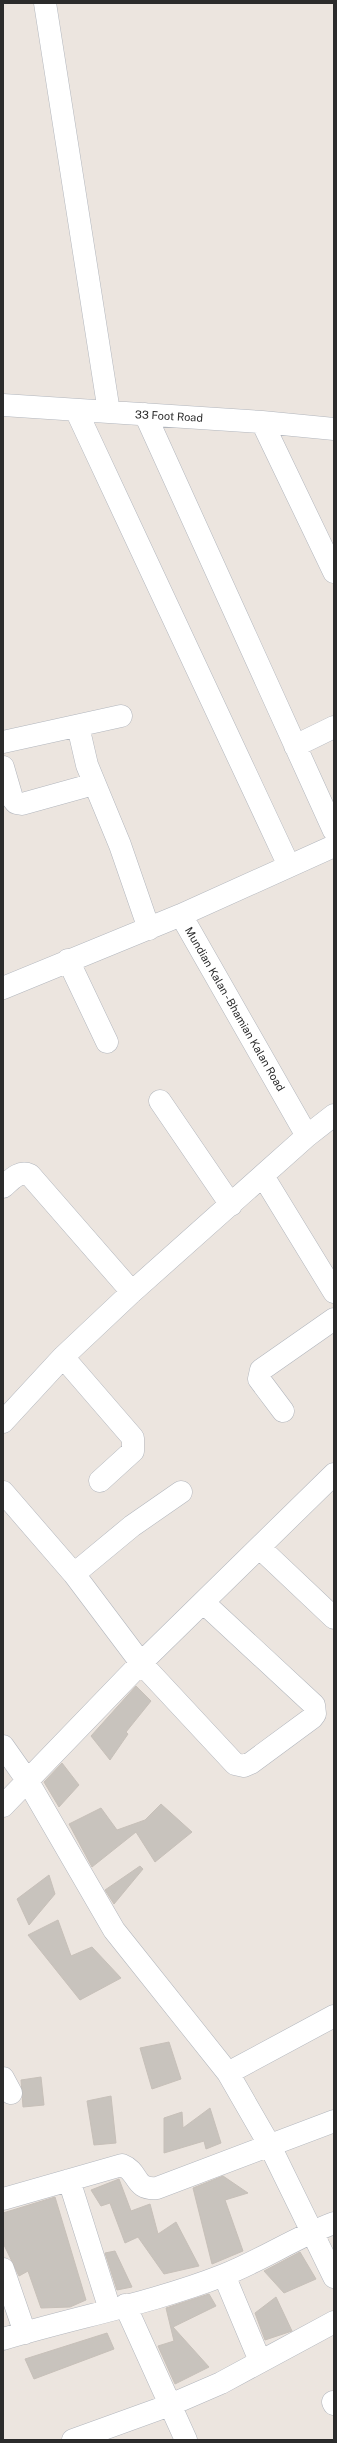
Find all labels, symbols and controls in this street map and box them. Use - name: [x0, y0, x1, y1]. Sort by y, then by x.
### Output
- street label: 33 Foot Road: [135, 408, 203, 424]
- street label: Mundian Kalan - Bhamian Kalan Road: [183, 925, 287, 1093]

